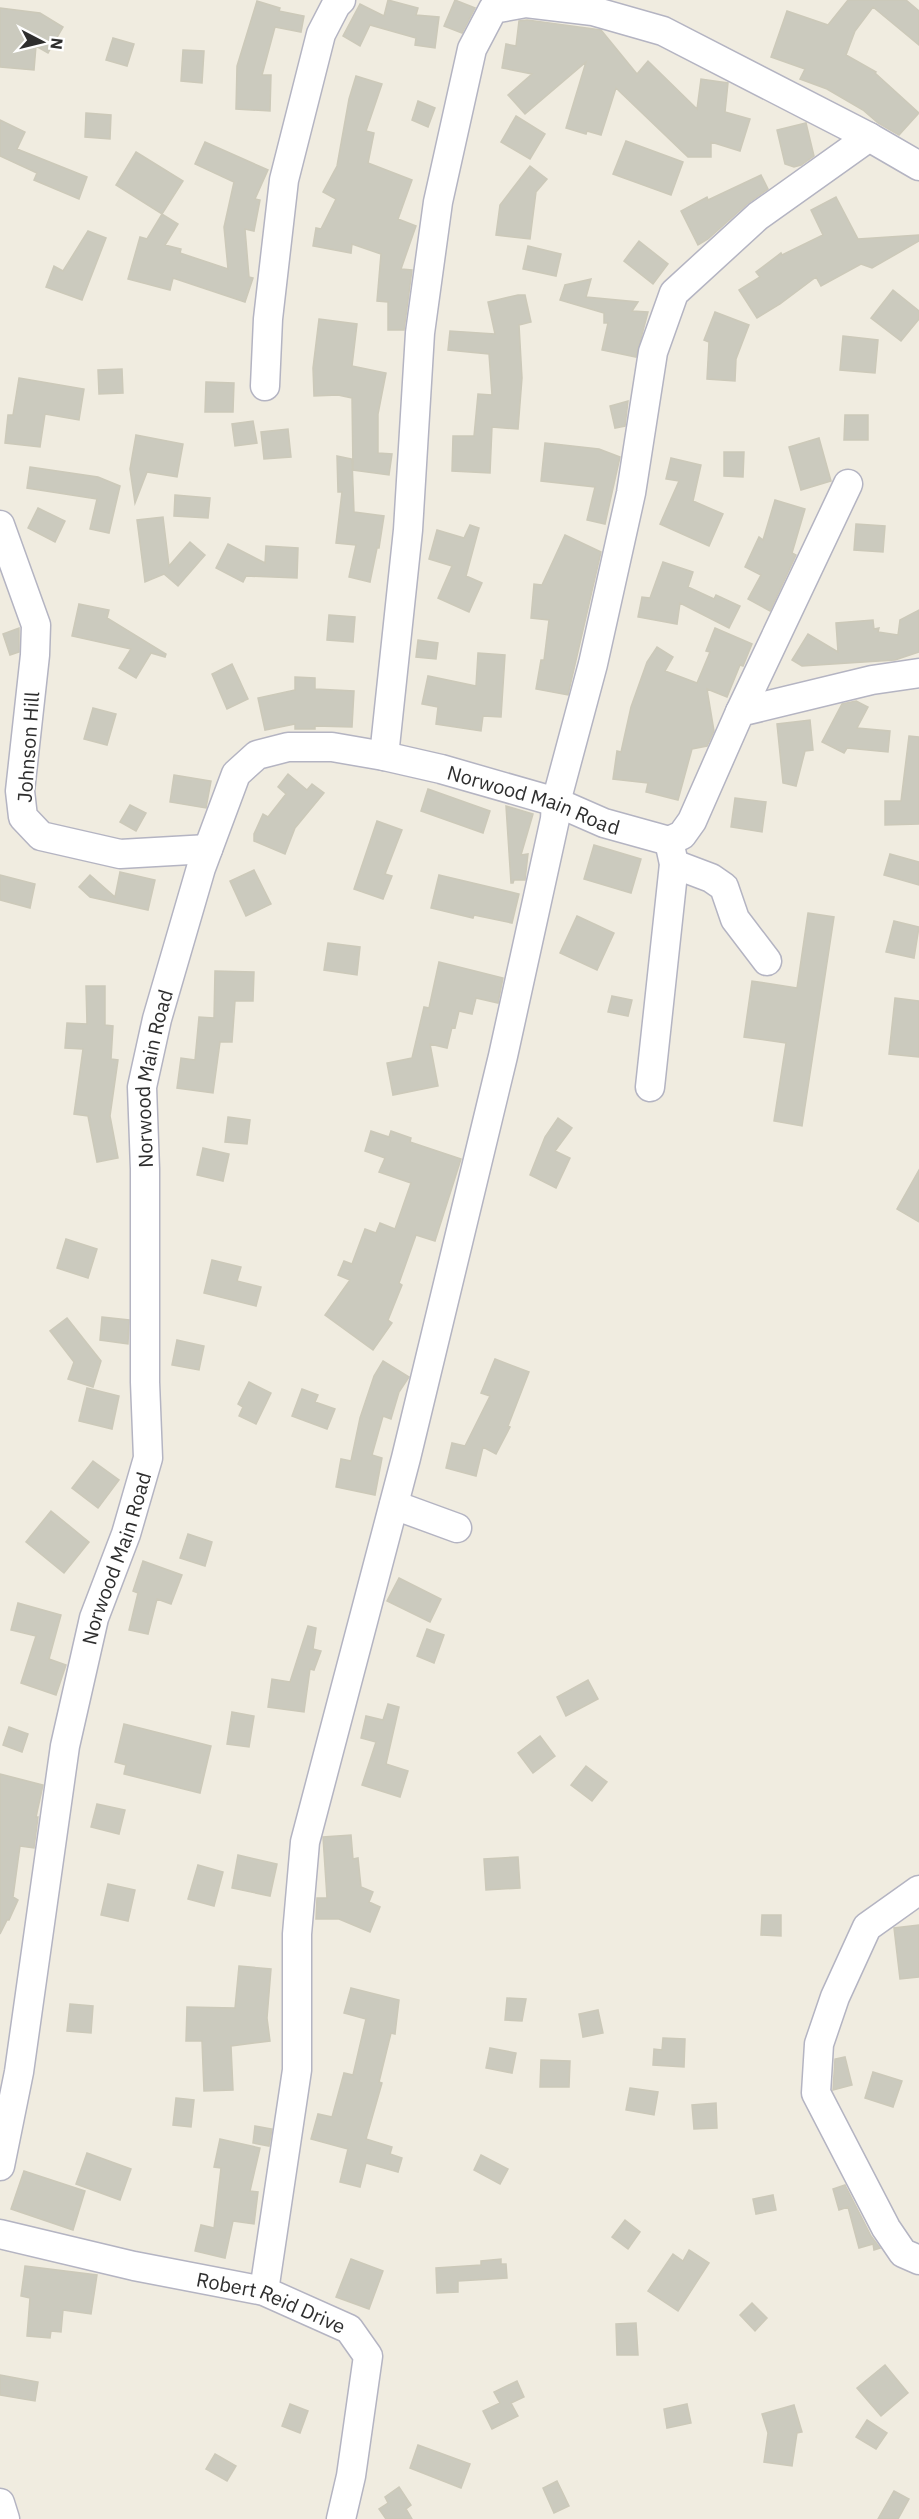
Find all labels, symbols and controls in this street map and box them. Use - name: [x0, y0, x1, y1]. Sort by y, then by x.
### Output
- north arrow: [12, 12, 72, 72]
- text: N: [46, 37, 68, 51]
- street label: Johnson Hill: [11, 691, 45, 803]
- street label: Norwood Main Road: [444, 758, 623, 840]
- street label: Norwood Main Road: [128, 986, 178, 1168]
- street label: Norwood Main Road: [75, 1469, 157, 1647]
- street label: Robert Reid Drive: [194, 2265, 350, 2339]

